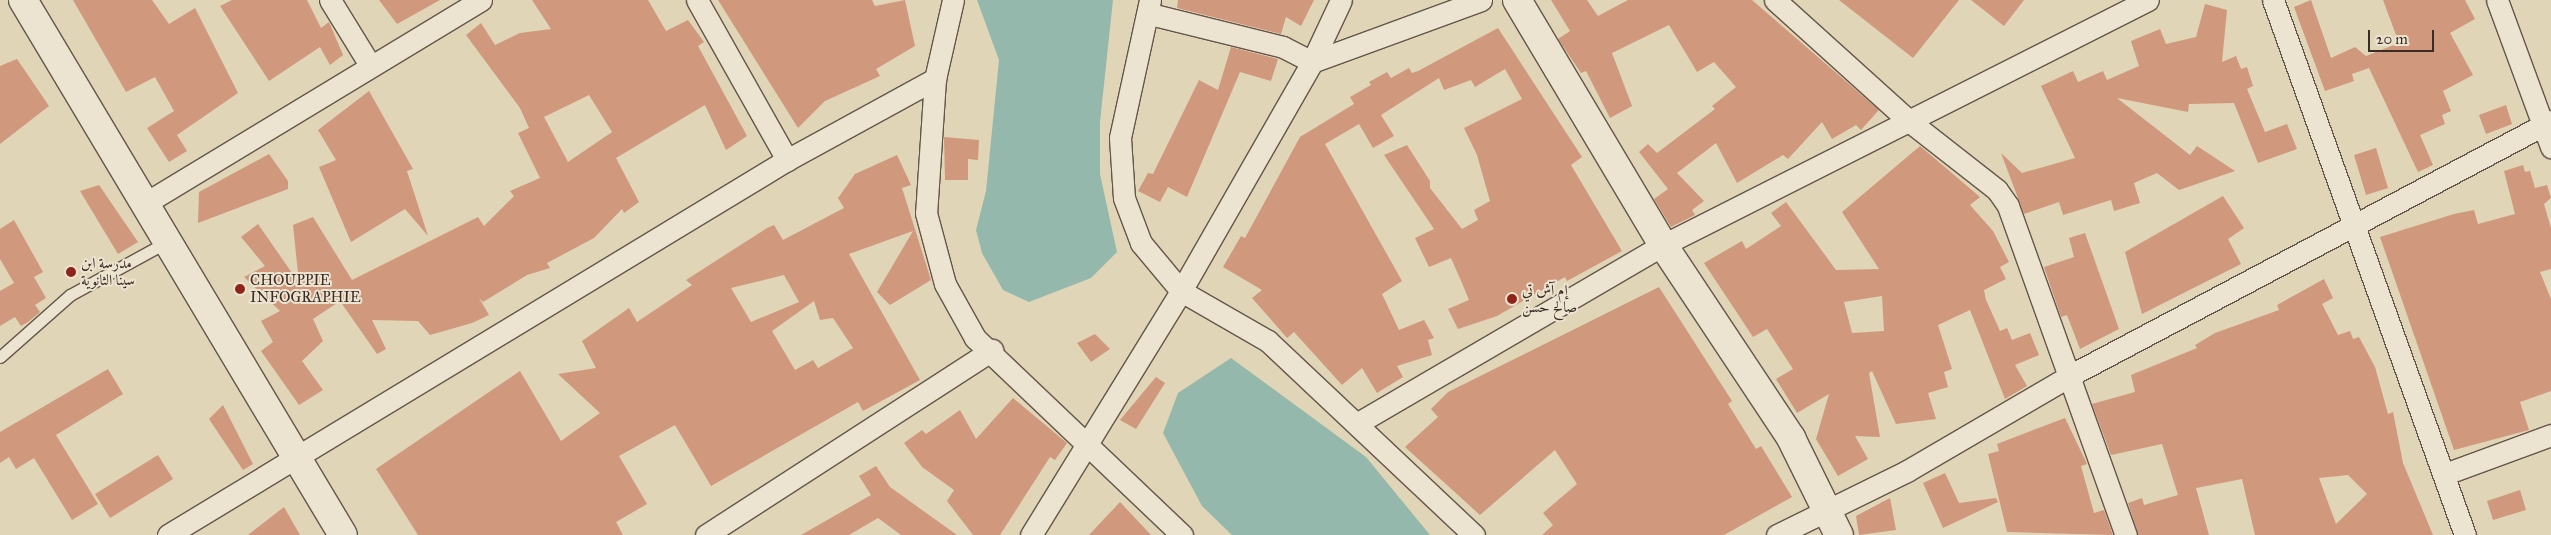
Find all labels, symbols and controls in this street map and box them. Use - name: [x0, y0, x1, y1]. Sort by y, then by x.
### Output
- scale bar: [2371, 20, 2437, 52]
- text: 20 m: [2376, 30, 2408, 48]
- place label: مدرسة ابن سينا الثانوية: [81, 254, 135, 289]
- marker: مدرسة ابن سينا الثانوية: [65, 266, 77, 278]
- place label: CHOUPPIE INFOGRAPHIE: [250, 271, 361, 306]
- place label: إم آش تي صالح حسن: [1522, 281, 1577, 316]
- marker: CHOUPPIE INFOGRAPHIE: [234, 283, 246, 295]
- marker: إم آش تي صالح حسن: [1506, 293, 1518, 305]

